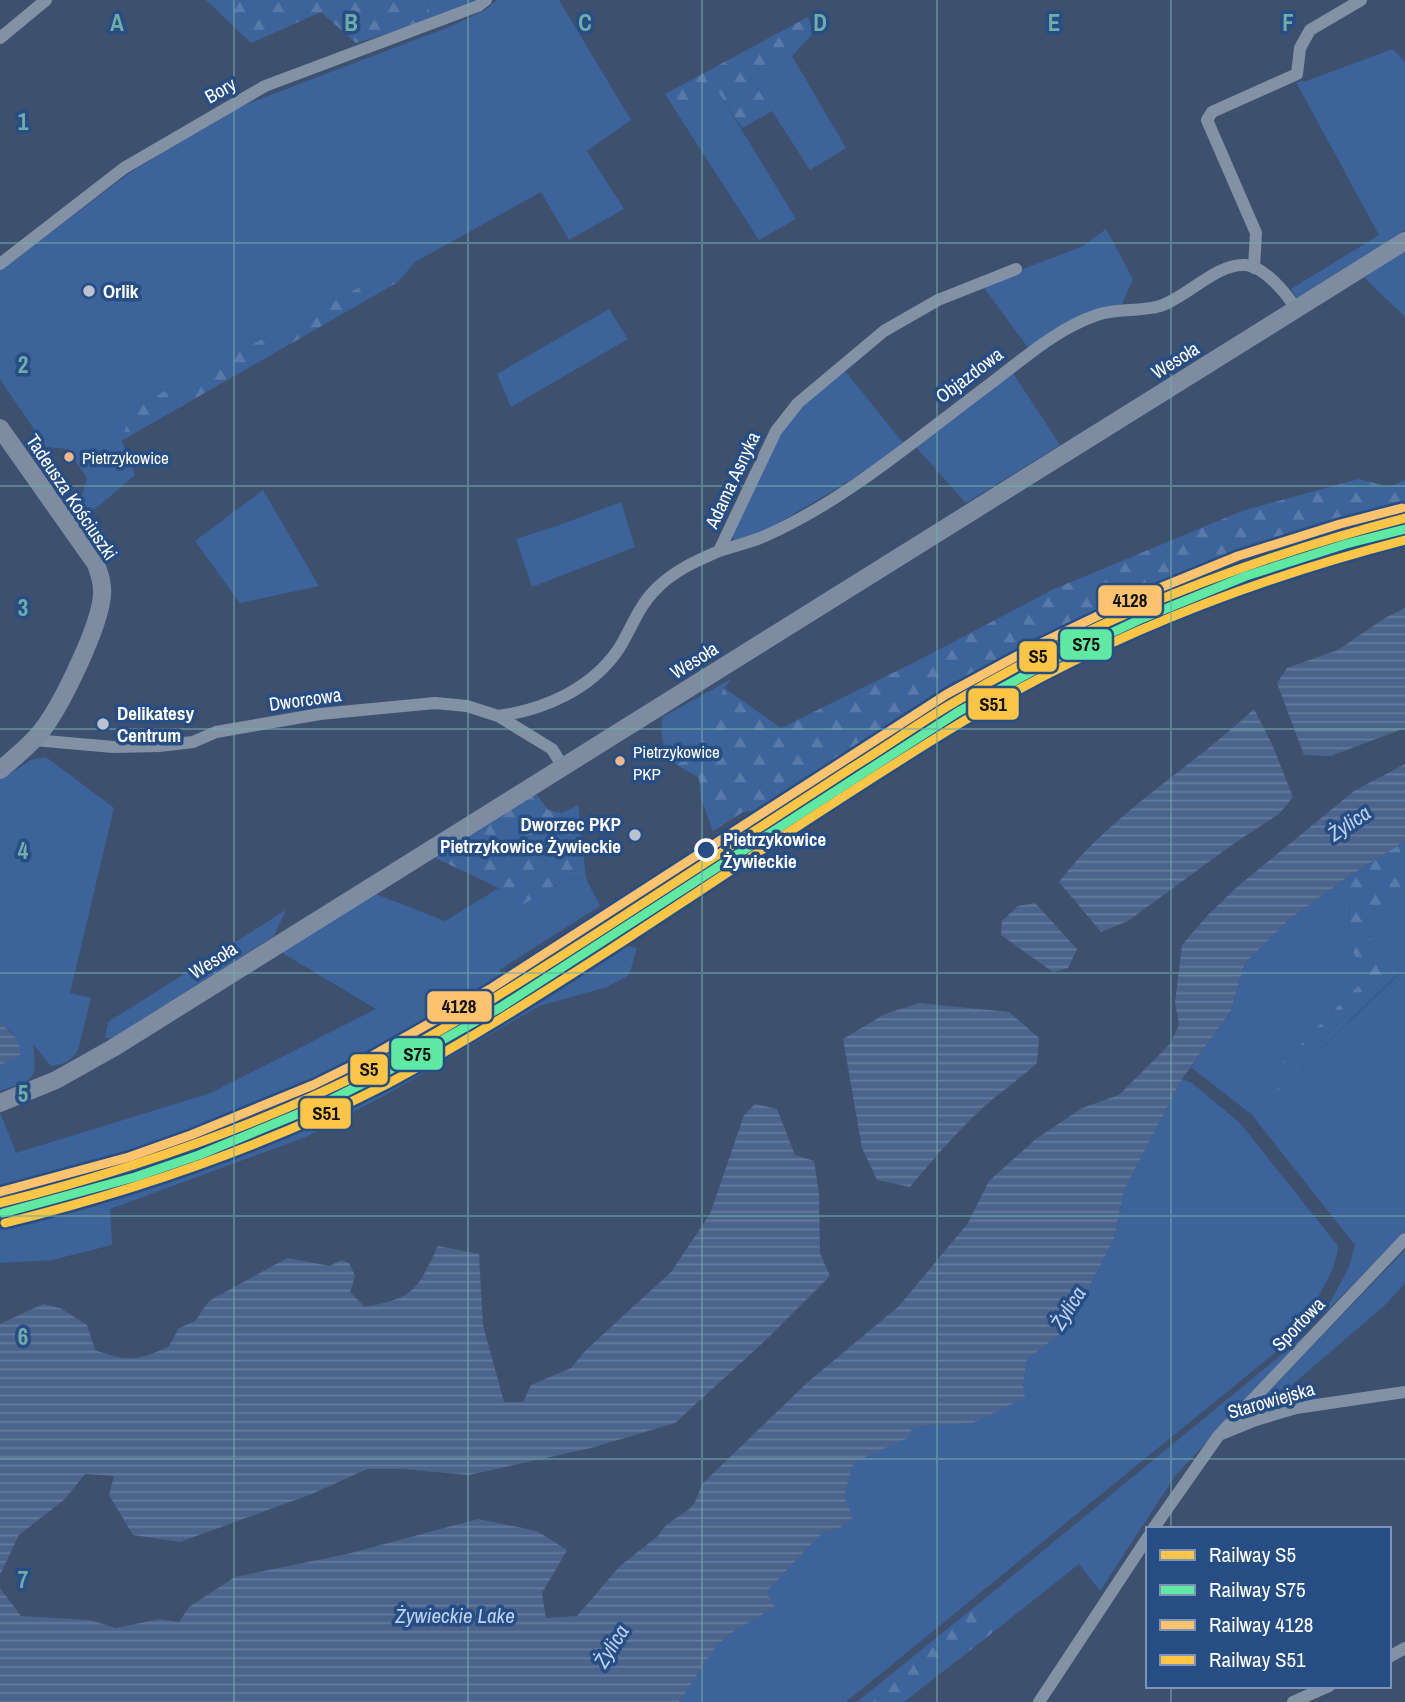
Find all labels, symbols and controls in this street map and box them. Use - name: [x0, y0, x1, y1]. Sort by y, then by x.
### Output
- text: A: [110, 7, 124, 38]
- text: B: [344, 7, 358, 38]
- text: C: [578, 7, 592, 38]
- text: D: [813, 7, 827, 38]
- text: E: [1048, 7, 1060, 38]
- text: F: [1282, 7, 1294, 38]
- street label: Bory: [200, 71, 241, 109]
- text: 1: [18, 106, 29, 137]
- place label: Orlik: [103, 278, 139, 304]
- marker: Orlik: [81, 283, 97, 299]
- street label: Wesoła: [1146, 335, 1204, 385]
- street label: Objazdowa: [930, 341, 1008, 409]
- text: 2: [18, 349, 28, 380]
- street label: Adama Asnyka: [698, 427, 766, 534]
- street label: Tadeusza Kościuszki: [20, 429, 124, 565]
- place label: Pietrzykowice: [82, 446, 169, 469]
- marker: Pietrzykowice: [62, 450, 76, 464]
- line badge: 4128: [1097, 584, 1163, 617]
- text: 4128: [1113, 587, 1148, 613]
- text: 3: [18, 592, 28, 623]
- line badge: S75: [1059, 628, 1113, 661]
- text: S75: [1072, 631, 1100, 657]
- street label: Wesoła: [665, 635, 723, 685]
- line badge: S5: [1018, 640, 1058, 673]
- text: S5: [1028, 643, 1048, 669]
- street label: Dworcowa: [267, 681, 343, 717]
- line badge: S51: [967, 687, 1020, 721]
- text: S51: [979, 691, 1007, 717]
- place label: Delikatesy Centrum: [117, 700, 194, 748]
- marker: Delikatesy Centrum: [95, 716, 111, 732]
- place label: Pietrzykowice PKP: [633, 740, 720, 785]
- marker: Pietrzykowice PKP: [613, 754, 627, 768]
- water label: Żylica: [1321, 798, 1376, 848]
- place label: Dworzec PKP Pietrzykowice Żywieckie: [440, 811, 621, 859]
- place label: Pietrzykowice Żywieckie: [723, 826, 826, 874]
- marker: Dworzec PKP Pietrzykowice Żywieckie: [627, 827, 643, 843]
- text: 4: [18, 835, 29, 866]
- marker: Pietrzykowice Żywieckie: [695, 839, 717, 861]
- street label: Wesoła: [184, 935, 242, 985]
- line badge: 4128: [426, 990, 493, 1023]
- text: 4128: [442, 993, 477, 1019]
- line badge: S75: [390, 1037, 444, 1071]
- text: S75: [403, 1041, 431, 1067]
- line badge: S5: [349, 1053, 389, 1086]
- text: S5: [359, 1056, 379, 1082]
- text: 5: [18, 1078, 28, 1109]
- line badge: S51: [299, 1097, 352, 1130]
- text: S51: [312, 1100, 340, 1126]
- water label: Żylica: [1043, 1281, 1092, 1336]
- street label: Sportowa: [1266, 1291, 1330, 1357]
- text: 6: [18, 1321, 28, 1352]
- street label: Starowiejska: [1225, 1375, 1318, 1425]
- legend: [1146, 1527, 1391, 1688]
- text: Railway S5: [1209, 1540, 1296, 1569]
- text: 7: [18, 1564, 28, 1595]
- text: Railway S75: [1209, 1575, 1306, 1604]
- water label: Żywieckie Lake: [394, 1601, 515, 1630]
- text: Railway 4128: [1209, 1610, 1313, 1639]
- water label: Żylica: [586, 1619, 635, 1674]
- text: Railway S51: [1209, 1645, 1306, 1674]

